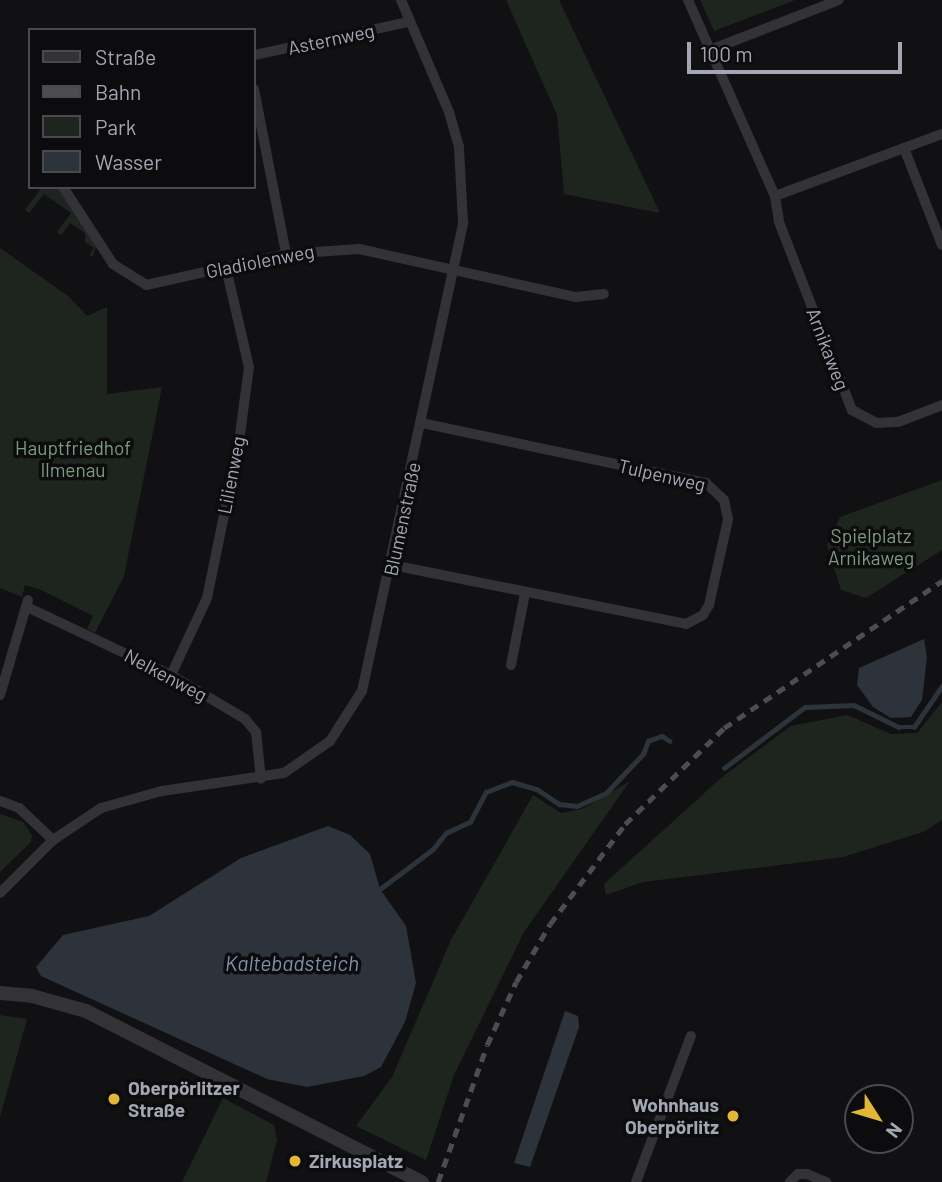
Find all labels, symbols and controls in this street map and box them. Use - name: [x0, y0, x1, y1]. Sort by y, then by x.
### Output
- street label: Asternweg: [286, 19, 376, 59]
- legend: [28, 28, 256, 189]
- scale bar: [690, 28, 905, 72]
- text: 100 m: [700, 41, 753, 66]
- text: Straße: [95, 44, 156, 69]
- text: Bahn: [95, 79, 141, 104]
- text: Park: [95, 114, 136, 139]
- text: Wasser: [95, 149, 162, 174]
- street label: Gladiolenweg: [204, 239, 316, 283]
- street label: Arnikaweg: [802, 305, 854, 393]
- street label: Lilienweg: [212, 434, 250, 516]
- park label: Hauptfriedhof Ilmenau: [15, 437, 131, 481]
- street label: Tulpenweg: [616, 454, 708, 496]
- street label: Blumenstraße: [379, 460, 425, 578]
- park label: Spielplatz Arnikaweg: [828, 525, 914, 569]
- street label: Nelkenweg: [121, 644, 211, 706]
- water label: Kaltebadsteich: [225, 950, 359, 976]
- place label: Oberpörlitzer Straße: [128, 1077, 240, 1121]
- north arrow: [844, 1084, 914, 1154]
- marker: Oberpörlitzer Straße: [106, 1091, 122, 1107]
- place label: Wohnhaus Oberpörlitz: [625, 1094, 719, 1138]
- marker: Wohnhaus Oberpörlitz: [725, 1108, 741, 1124]
- text: N: [882, 1119, 908, 1143]
- place label: Zirkusplatz: [309, 1150, 403, 1172]
- marker: Zirkusplatz: [287, 1153, 303, 1169]

